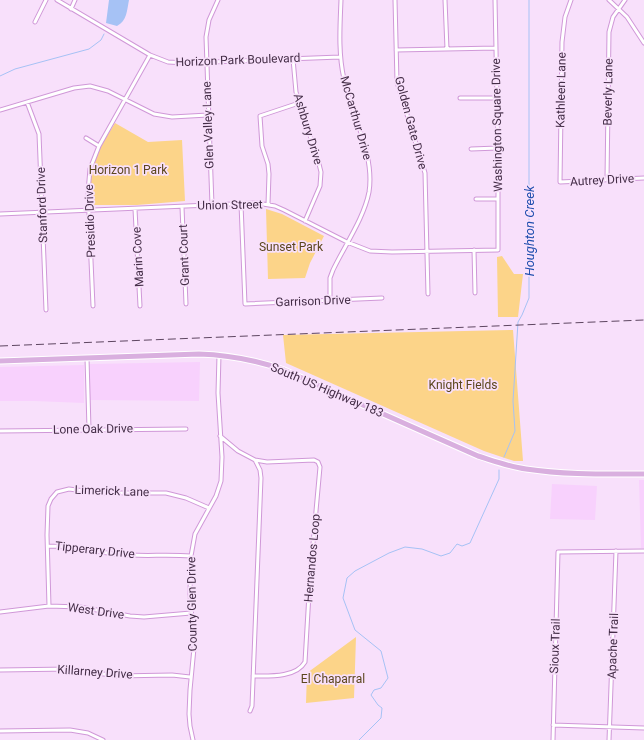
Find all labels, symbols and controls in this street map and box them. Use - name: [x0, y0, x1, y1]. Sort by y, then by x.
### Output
- street label: Horizon Park Boulevard: [175, 51, 301, 69]
- street label: Kathleen Lane: [553, 52, 569, 128]
- street label: Washington Square Drive: [489, 58, 505, 192]
- street label: Beverly Lane: [600, 58, 616, 126]
- street label: McCarthur Drive: [337, 74, 375, 162]
- street label: Golden Gate Drive: [392, 75, 430, 171]
- street label: Glen Valley Lane: [199, 81, 217, 169]
- street label: Ashbury Drive: [291, 92, 325, 166]
- park label: Horizon 1 Park: [89, 163, 168, 177]
- street label: Stanford Drive: [34, 167, 50, 243]
- street label: Autrey Drive: [570, 171, 634, 189]
- street label: Presidio Drive: [82, 184, 98, 258]
- water label: Houghton Creek: [522, 185, 537, 276]
- street label: Union Street: [197, 197, 263, 213]
- street label: Grant Court: [176, 224, 192, 286]
- street label: Marin Cove: [129, 227, 147, 287]
- park label: Sunset Park: [259, 240, 324, 254]
- street label: Garrison Drive: [275, 293, 351, 309]
- street label: South US Highway 183: [269, 360, 385, 420]
- park label: Knight Fields: [429, 378, 497, 392]
- street label: Lone Oak Drive: [53, 421, 133, 437]
- street label: Limerick Lane: [74, 483, 150, 499]
- street label: Hernandos Loop: [301, 513, 323, 603]
- street label: Tipperary Drive: [54, 539, 136, 561]
- street label: County Glen Drive: [184, 557, 200, 651]
- street label: West Drive: [67, 600, 125, 622]
- street label: Apache Trail: [605, 613, 621, 679]
- street label: Sioux Trail: [547, 618, 563, 674]
- street label: Killarney Drive: [57, 662, 133, 682]
- park label: El Chaparral: [301, 672, 365, 686]

